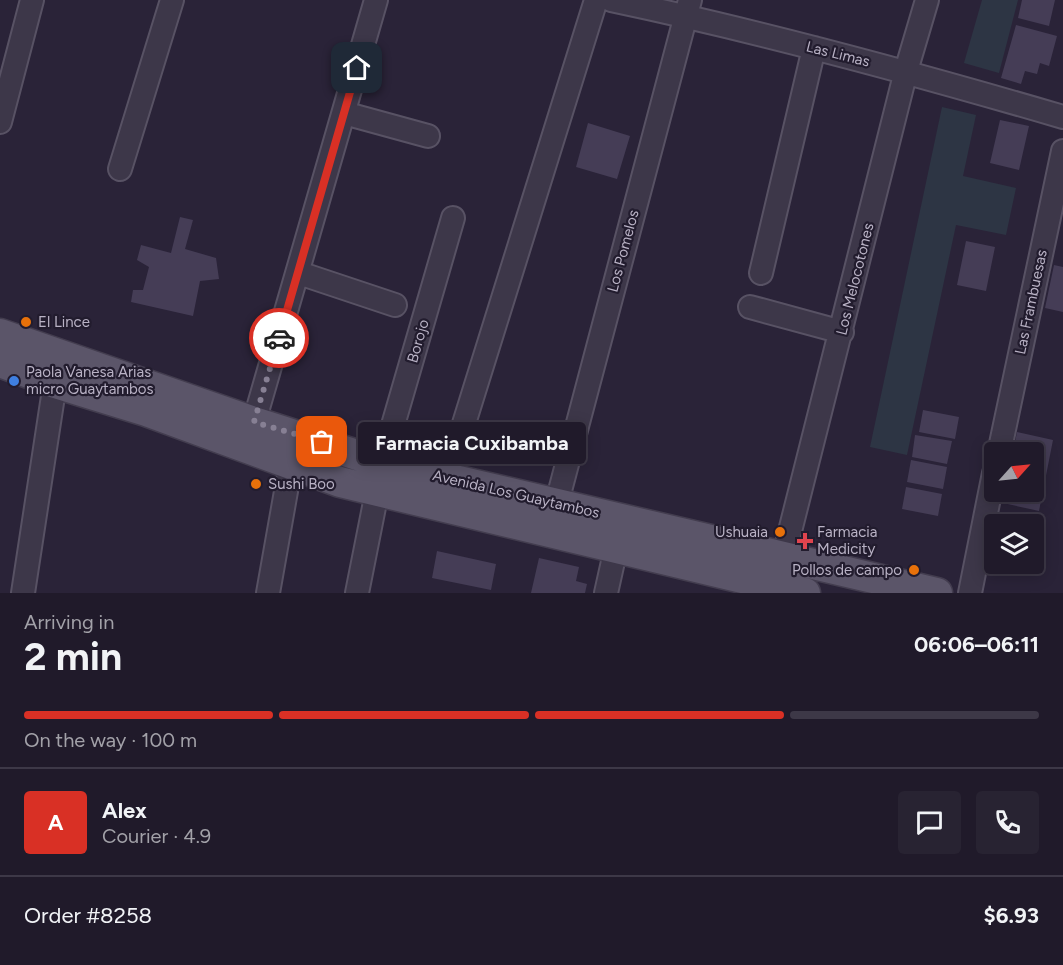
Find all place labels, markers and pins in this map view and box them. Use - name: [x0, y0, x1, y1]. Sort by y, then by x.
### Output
- pin: [331, 42, 382, 93]
- place label: El Lince: [38, 313, 90, 331]
- marker: El Lince: [19, 315, 33, 329]
- place label: Paola Vanesa Arias micro Guaytambos: [26, 363, 154, 398]
- marker: Paola Vanesa Arias micro Guaytambos: [7, 374, 21, 388]
- pin: [296, 416, 347, 467]
- callout: Farmacia Cuxibamba: [358, 421, 586, 463]
- place label: Sushi Boo: [268, 475, 335, 493]
- marker: Sushi Boo: [249, 477, 263, 491]
- place label: Ushuaia: [715, 523, 768, 541]
- place label: Farmacia Medicity: [817, 523, 877, 558]
- marker: Ushuaia: [773, 525, 787, 539]
- marker: Farmacia Medicity: [798, 534, 812, 548]
- place label: Pollos de campo: [792, 561, 902, 579]
- marker: Pollos de campo: [907, 563, 921, 577]

